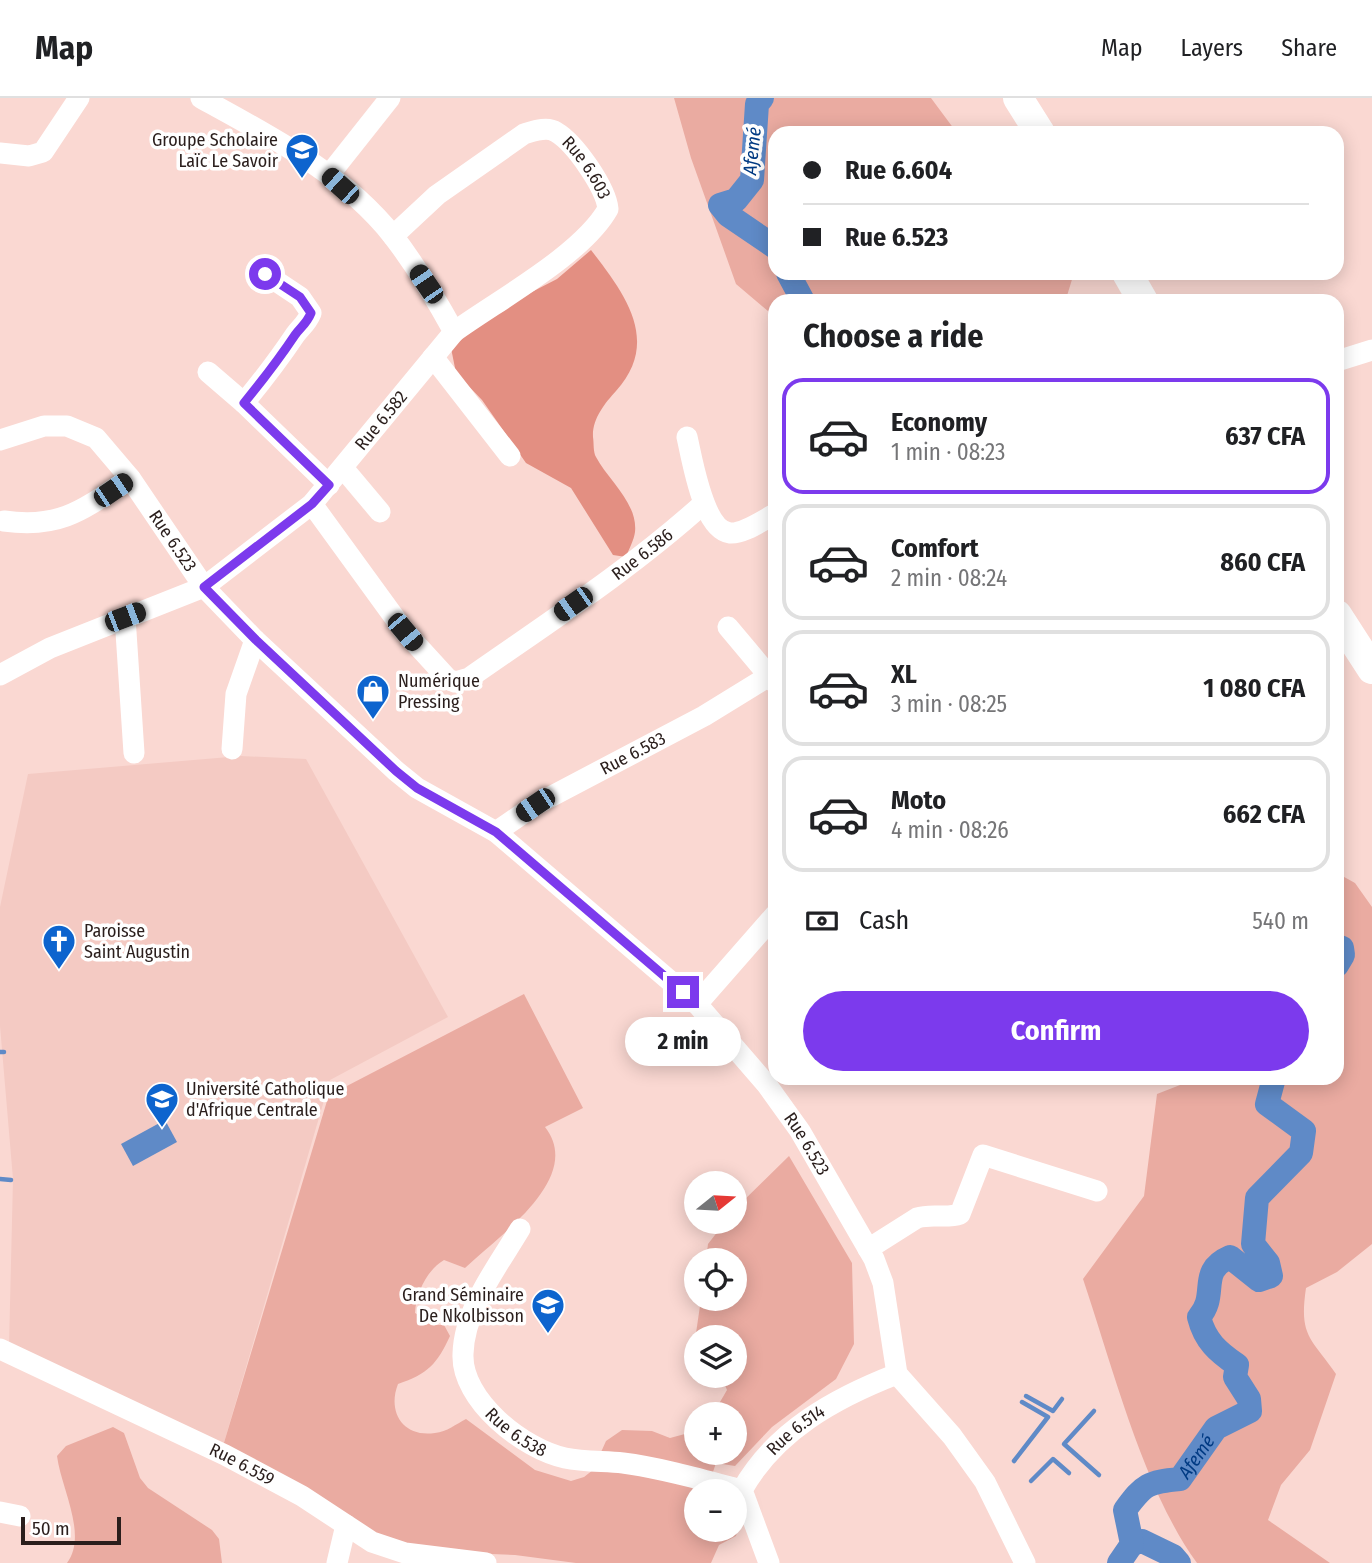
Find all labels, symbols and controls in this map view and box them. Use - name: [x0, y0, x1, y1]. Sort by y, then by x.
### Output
- text: Map: [35, 28, 93, 68]
- text: Map: [1101, 34, 1143, 62]
- text: Layers: [1181, 34, 1243, 62]
- text: Share: [1281, 34, 1337, 62]
- water label: Afemé: [738, 126, 766, 177]
- place label: Groupe Scholaire Laïc Le Savoir: [152, 129, 279, 172]
- school or university icon: Groupe Scholaire Laïc Le Savoir: [283, 131, 321, 180]
- street label: Rue 6.603: [558, 131, 615, 202]
- text: Rue 6.604: [845, 155, 952, 186]
- car: [318, 164, 363, 208]
- text: Rue 6.523: [845, 222, 948, 253]
- route start: [249, 258, 281, 290]
- car: [406, 261, 447, 307]
- text: Choose a ride: [803, 317, 984, 355]
- street label: Rue 6.582: [350, 386, 412, 455]
- icon: car: [807, 405, 870, 468]
- text: Economy: [891, 407, 987, 438]
- text: 637 CFA: [1225, 421, 1305, 452]
- text: 1 min · 08:23: [891, 438, 1006, 466]
- car: [90, 470, 137, 510]
- street label: Rue 6.523: [144, 506, 201, 576]
- street label: Rue 6.586: [607, 524, 677, 585]
- icon: car: [807, 531, 870, 594]
- text: Comfort: [891, 533, 979, 564]
- text: 860 CFA: [1220, 547, 1305, 578]
- text: 2 min · 08:24: [891, 564, 1007, 592]
- car: [550, 583, 597, 625]
- car: [102, 600, 149, 634]
- car: [384, 609, 427, 655]
- icon: car: [807, 657, 870, 720]
- text: XL: [891, 659, 917, 690]
- place label: Numérique Pressing: [398, 670, 480, 713]
- shop icon: Numérique Pressing: [354, 672, 392, 721]
- text: 1 080 CFA: [1203, 673, 1305, 704]
- text: 3 min · 08:25: [891, 690, 1007, 718]
- street label: Rue 6.583: [596, 727, 669, 780]
- icon: car: [807, 783, 870, 846]
- car: [512, 785, 559, 825]
- text: Moto: [891, 785, 946, 816]
- text: 662 CFA: [1223, 799, 1305, 830]
- text: 4 min · 08:26: [891, 816, 1009, 844]
- icon: cash: [803, 902, 841, 940]
- text: Cash: [859, 905, 909, 936]
- text: 540 m: [1252, 907, 1309, 935]
- place label: Paroisse Saint Augustin: [84, 920, 190, 963]
- church icon: Paroisse Saint Augustin: [40, 922, 78, 971]
- route end: [667, 976, 699, 1008]
- button: Confirm: [803, 991, 1309, 1071]
- callout: 2 min: [625, 1016, 741, 1066]
- text: 2 min: [658, 1027, 709, 1055]
- place label: Université Catholique d'Afrique Centrale: [186, 1078, 344, 1121]
- school or university icon: Université Catholique d'Afrique Centrale: [143, 1080, 181, 1129]
- street label: Rue 6.523: [779, 1108, 834, 1179]
- north arrow: [684, 1171, 747, 1234]
- map controls: [684, 1171, 747, 1542]
- button: locate: [684, 1248, 747, 1311]
- place label: Grand Séminaire De Nkolbisson: [402, 1284, 524, 1327]
- school or university icon: Grand Séminaire De Nkolbisson: [529, 1286, 567, 1335]
- button: layers: [684, 1325, 747, 1388]
- street label: Rue 6.514: [762, 1400, 829, 1460]
- button: +: [684, 1402, 747, 1465]
- street label: Rue 6.538: [480, 1403, 550, 1462]
- water label: Afemé: [1172, 1430, 1219, 1483]
- street label: Rue 6.559: [206, 1438, 278, 1490]
- button: −: [684, 1479, 747, 1542]
- scale bar: [21, 1514, 121, 1546]
- text: 50 m: [32, 1517, 70, 1540]

